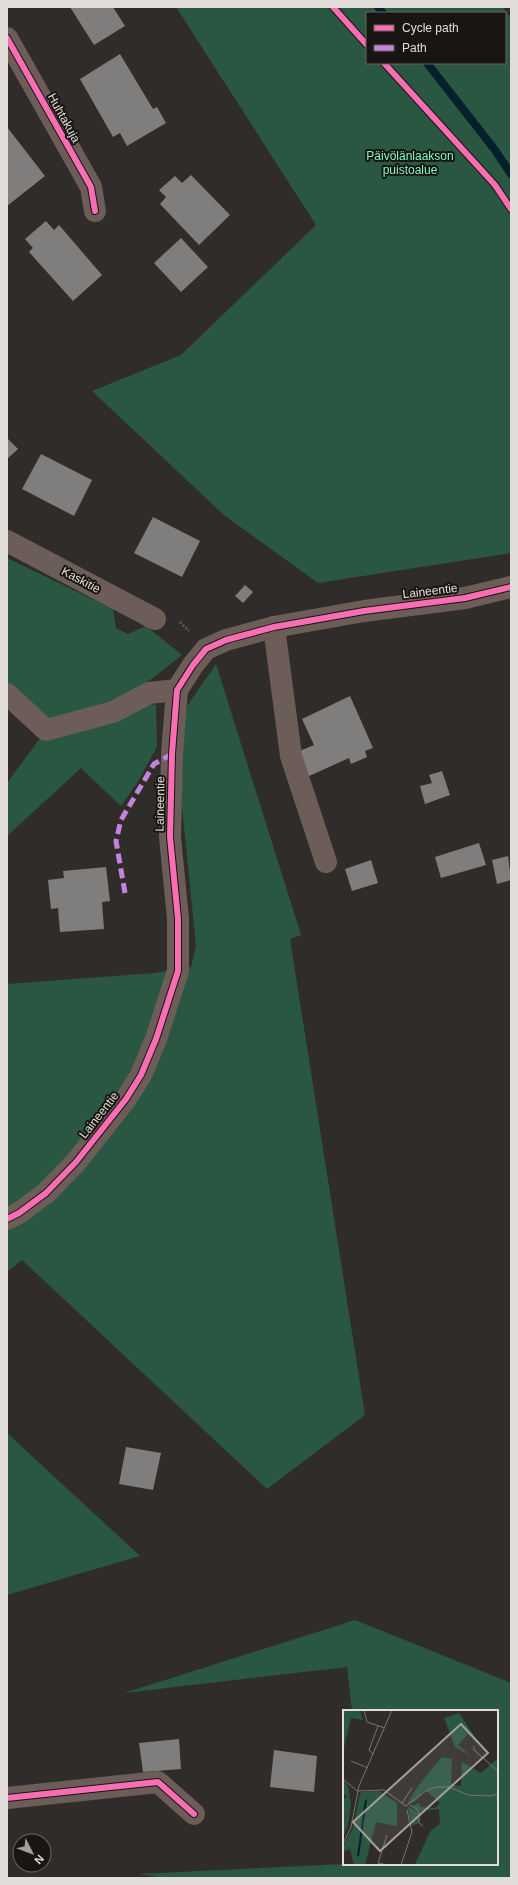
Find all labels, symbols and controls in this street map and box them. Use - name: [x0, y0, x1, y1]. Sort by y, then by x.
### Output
- legend: [366, 12, 506, 64]
- text: Cycle path: [402, 21, 459, 35]
- text: Path: [402, 41, 427, 55]
- street label: Huhtakuja: [45, 91, 83, 145]
- park label: Päivölänlaakson puistoalue: [366, 149, 454, 177]
- street label: Kaskitie: [59, 564, 103, 596]
- street label: Laineentie: [402, 581, 459, 601]
- street label: Laineentie: [153, 776, 167, 832]
- street label: Laineentie: [76, 1089, 122, 1141]
- inset map: [343, 1710, 498, 1865]
- north arrow: [12, 1833, 52, 1873]
- text: N: [32, 1853, 47, 1867]

